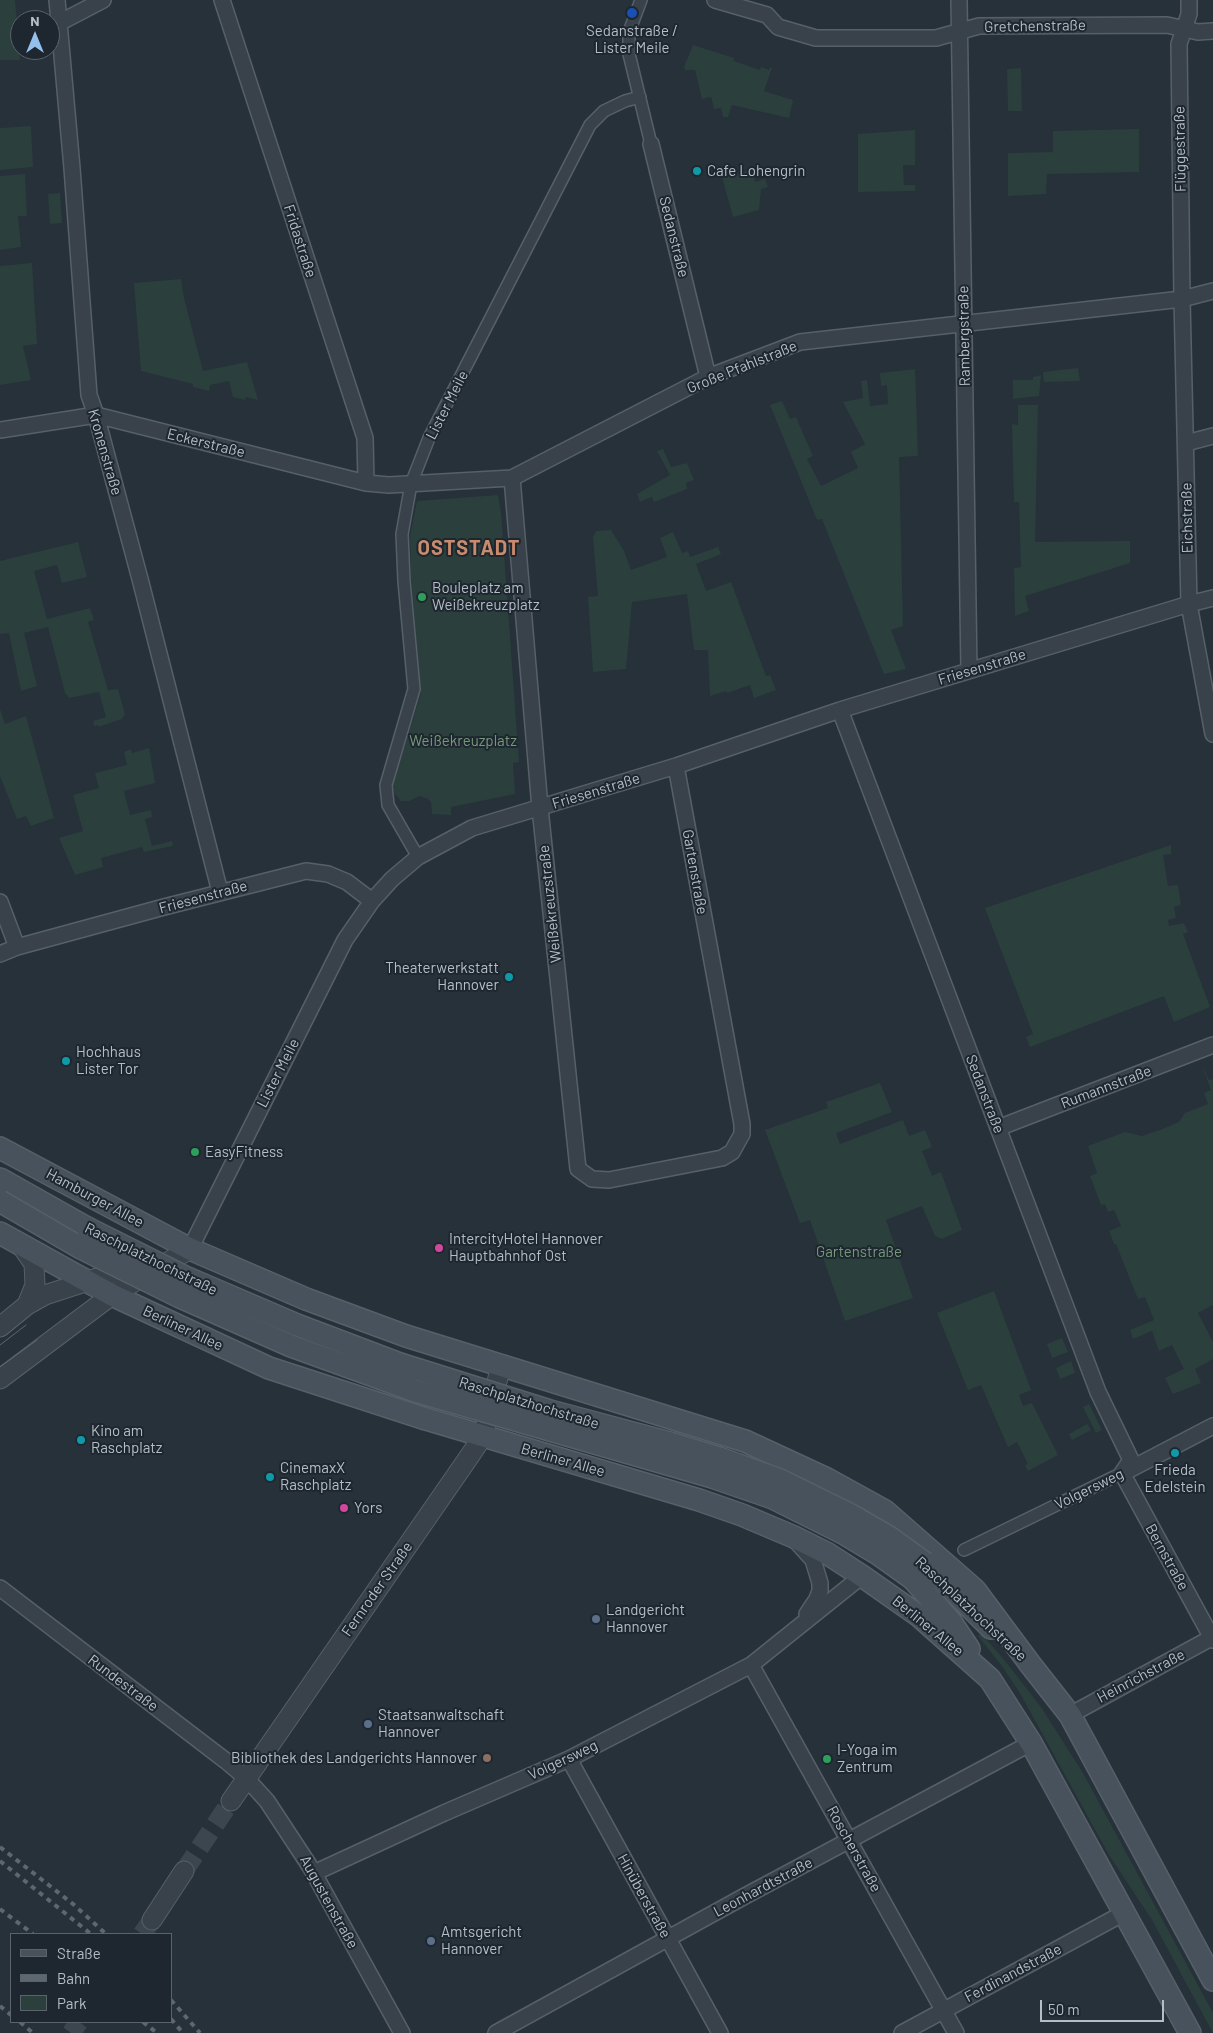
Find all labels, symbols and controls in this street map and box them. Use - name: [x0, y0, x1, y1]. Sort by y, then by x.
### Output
- marker: Sedanstraße / Lister Meile: [625, 6, 639, 20]
- north arrow: [10, 10, 60, 60]
- text: N: [30, 12, 40, 29]
- street label: Gretchenstraße: [984, 16, 1086, 36]
- place label: Sedanstraße / Lister Meile: [586, 22, 678, 57]
- street label: Flüggestraße: [1170, 106, 1190, 192]
- place label: Cafe Lohengrin: [707, 162, 805, 180]
- marker: Cafe Lohengrin: [691, 165, 703, 177]
- street label: Sedanstraße: [655, 195, 693, 279]
- street label: Fridastraße: [280, 202, 320, 280]
- street label: Rambergstraße: [954, 286, 974, 386]
- street label: Große Pfahlstraße: [684, 337, 800, 397]
- street label: Lister Meile: [422, 367, 472, 443]
- street label: Kronenstraße: [84, 407, 126, 497]
- street label: Eckerstraße: [165, 425, 247, 461]
- street label: Eichstraße: [1177, 482, 1197, 554]
- district label: OSTSTADT: [417, 536, 521, 560]
- place label: Bouleplatz am Weißekreuzplatz: [432, 579, 540, 614]
- marker: Bouleplatz am Weißekreuzplatz: [416, 591, 428, 603]
- street label: Friesenstraße: [936, 645, 1028, 689]
- park label: Weißekreuzplatz: [409, 732, 517, 750]
- street label: Friesenstraße: [550, 769, 642, 813]
- street label: Gartenstraße: [679, 828, 711, 916]
- street label: Weißekreuzstraße: [535, 844, 565, 964]
- street label: Friesenstraße: [157, 877, 249, 917]
- place label: Theaterwerkstatt Hannover: [385, 959, 499, 994]
- marker: Theaterwerkstatt Hannover: [503, 971, 515, 983]
- street label: Lister Meile: [253, 1035, 303, 1111]
- place label: Hochhaus Lister Tor: [76, 1043, 141, 1078]
- street label: Sedanstraße: [962, 1052, 1008, 1136]
- marker: Hochhaus Lister Tor: [60, 1055, 72, 1067]
- street label: Rumannstraße: [1058, 1061, 1154, 1113]
- place label: EasyFitness: [205, 1143, 283, 1161]
- marker: EasyFitness: [189, 1146, 201, 1158]
- street label: Hamburger Allee: [43, 1165, 147, 1231]
- street label: Raschplatzhochstraße: [82, 1219, 220, 1299]
- place label: IntercityHotel Hannover Hauptbahnhof Ost: [449, 1230, 603, 1265]
- marker: IntercityHotel Hannover Hauptbahnhof Ost: [433, 1242, 445, 1254]
- park label: Gartenstraße: [816, 1243, 902, 1261]
- street label: Berliner Allee: [140, 1302, 226, 1354]
- street label: Raschplatzhochstraße: [457, 1373, 601, 1433]
- place label: Kino am Raschplatz: [91, 1422, 162, 1457]
- marker: Kino am Raschplatz: [75, 1434, 87, 1446]
- street label: Berliner Allee: [519, 1439, 607, 1481]
- marker: Frieda Edelstein: [1169, 1447, 1181, 1459]
- place label: CinemaxX Raschplatz: [280, 1459, 351, 1494]
- place label: Frieda Edelstein: [1144, 1461, 1206, 1496]
- street label: Volgersweg: [1052, 1465, 1126, 1513]
- marker: CinemaxX Raschplatz: [264, 1471, 276, 1483]
- place label: Yors: [354, 1499, 382, 1517]
- marker: Yors: [338, 1502, 350, 1514]
- street label: Bernstraße: [1141, 1521, 1193, 1593]
- street label: Fernroder Straße: [338, 1538, 416, 1640]
- street label: Raschplatzhochstraße: [912, 1553, 1030, 1665]
- street label: Berliner Allee: [889, 1592, 967, 1660]
- place label: Landgericht Hannover: [606, 1601, 685, 1636]
- marker: Landgericht Hannover: [590, 1613, 602, 1625]
- street label: Heinrichstraße: [1094, 1645, 1188, 1707]
- street label: Rundestraße: [84, 1651, 162, 1715]
- place label: Staatsanwaltschaft Hannover: [378, 1706, 505, 1741]
- marker: Staatsanwaltschaft Hannover: [362, 1718, 374, 1730]
- street label: Volgersweg: [525, 1736, 601, 1784]
- place label: I-Yoga im Zentrum: [837, 1741, 897, 1776]
- place label: Bibliothek des Landgerichts Hannover: [231, 1749, 477, 1767]
- marker: Bibliothek des Landgerichts Hannover: [481, 1752, 493, 1764]
- marker: I-Yoga im Zentrum: [821, 1753, 833, 1765]
- street label: Roscherstraße: [823, 1803, 885, 1895]
- street label: Hinüberstraße: [613, 1851, 675, 1941]
- street label: Augustenstraße: [296, 1852, 362, 1952]
- street label: Leonhardtstraße: [710, 1853, 816, 1921]
- place label: Amtsgericht Hannover: [441, 1923, 522, 1958]
- legend: [10, 1933, 172, 2023]
- marker: Amtsgericht Hannover: [425, 1935, 437, 1947]
- street label: Ferdinandstraße: [961, 1940, 1065, 2006]
- text: Straße: [57, 1944, 101, 1962]
- text: Bahn: [57, 1969, 90, 1987]
- scale bar: [1043, 1990, 1167, 2022]
- text: Park: [57, 1994, 86, 2012]
- text: 50 m: [1048, 2000, 1080, 2018]

